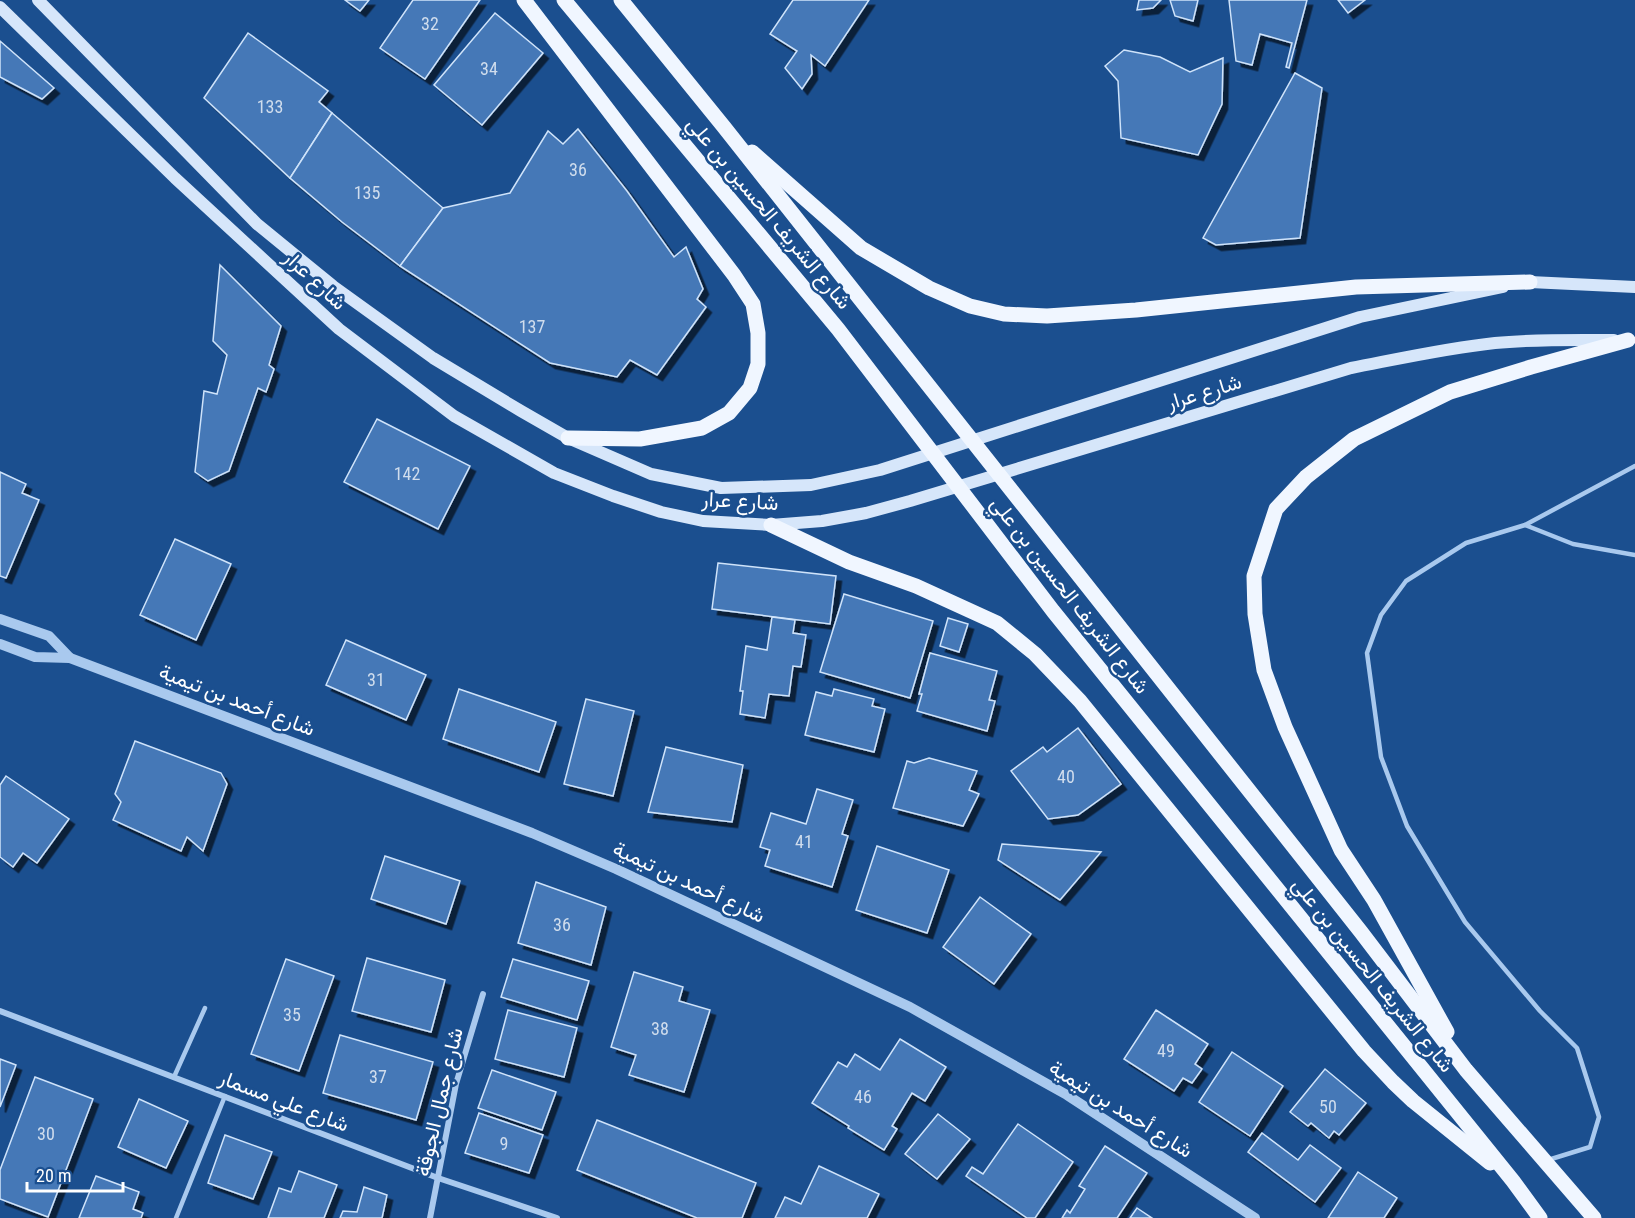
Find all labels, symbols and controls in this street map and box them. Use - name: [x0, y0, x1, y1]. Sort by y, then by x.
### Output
- house number: 32: [421, 13, 439, 34]
- house number: 34: [480, 58, 498, 79]
- house number: 133: [257, 96, 283, 117]
- street label: شارع الشريف الحسين بن علي: [678, 112, 856, 317]
- house number: 36: [569, 159, 587, 180]
- house number: 135: [354, 182, 380, 203]
- street label: شارع عرار: [277, 244, 351, 316]
- house number: 137: [519, 316, 545, 337]
- street label: شارع عرار: [1163, 369, 1245, 417]
- house number: 142: [394, 463, 420, 484]
- street label: شارع عرار: [700, 487, 779, 517]
- street label: شارع الشريف الحسين بن علي: [982, 492, 1154, 701]
- street label: شارع أحمد بن تيمية: [155, 659, 318, 743]
- house number: 31: [367, 669, 385, 690]
- house number: 40: [1057, 766, 1075, 787]
- house number: 41: [795, 831, 813, 852]
- street label: شارع أحمد بن تيمية: [608, 836, 769, 930]
- street label: شارع الشريف الحسين بن علي: [1283, 873, 1459, 1080]
- house number: 36: [553, 914, 571, 935]
- house number: 35: [283, 1004, 301, 1025]
- house number: 38: [651, 1018, 669, 1039]
- street label: شارع جمال الجوقة: [410, 1025, 470, 1179]
- house number: 49: [1157, 1040, 1175, 1061]
- street label: شارع أحمد بن تيمية: [1044, 1055, 1197, 1165]
- street label: شارع علي مسمار: [213, 1065, 352, 1141]
- house number: 37: [369, 1066, 387, 1087]
- house number: 46: [854, 1086, 872, 1107]
- house number: 50: [1319, 1096, 1337, 1117]
- house number: 30: [37, 1123, 55, 1144]
- house number: 9: [500, 1133, 508, 1154]
- scale bar: [27, 1155, 123, 1193]
- text: 20 m: [36, 1165, 71, 1186]

